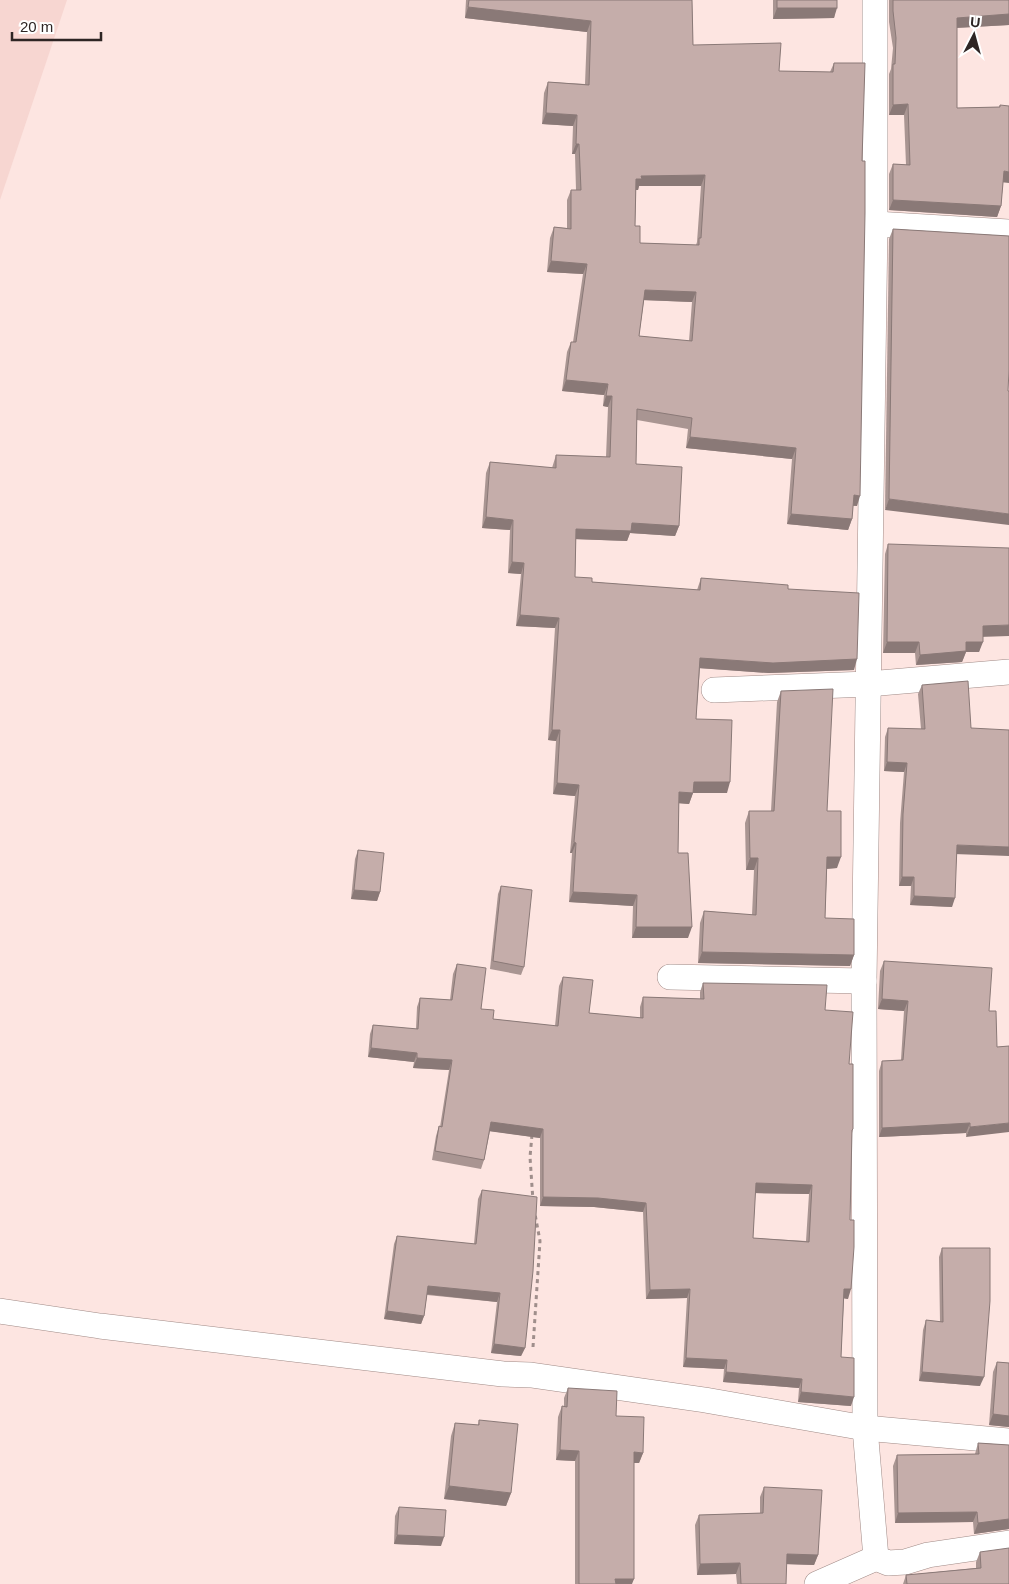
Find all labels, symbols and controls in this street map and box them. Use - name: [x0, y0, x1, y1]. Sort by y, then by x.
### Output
- scale bar: [12, 10, 101, 42]
- north arrow: [949, 10, 999, 60]
- text: U: [969, 14, 981, 31]
- text: 20 m: [20, 18, 53, 35]

